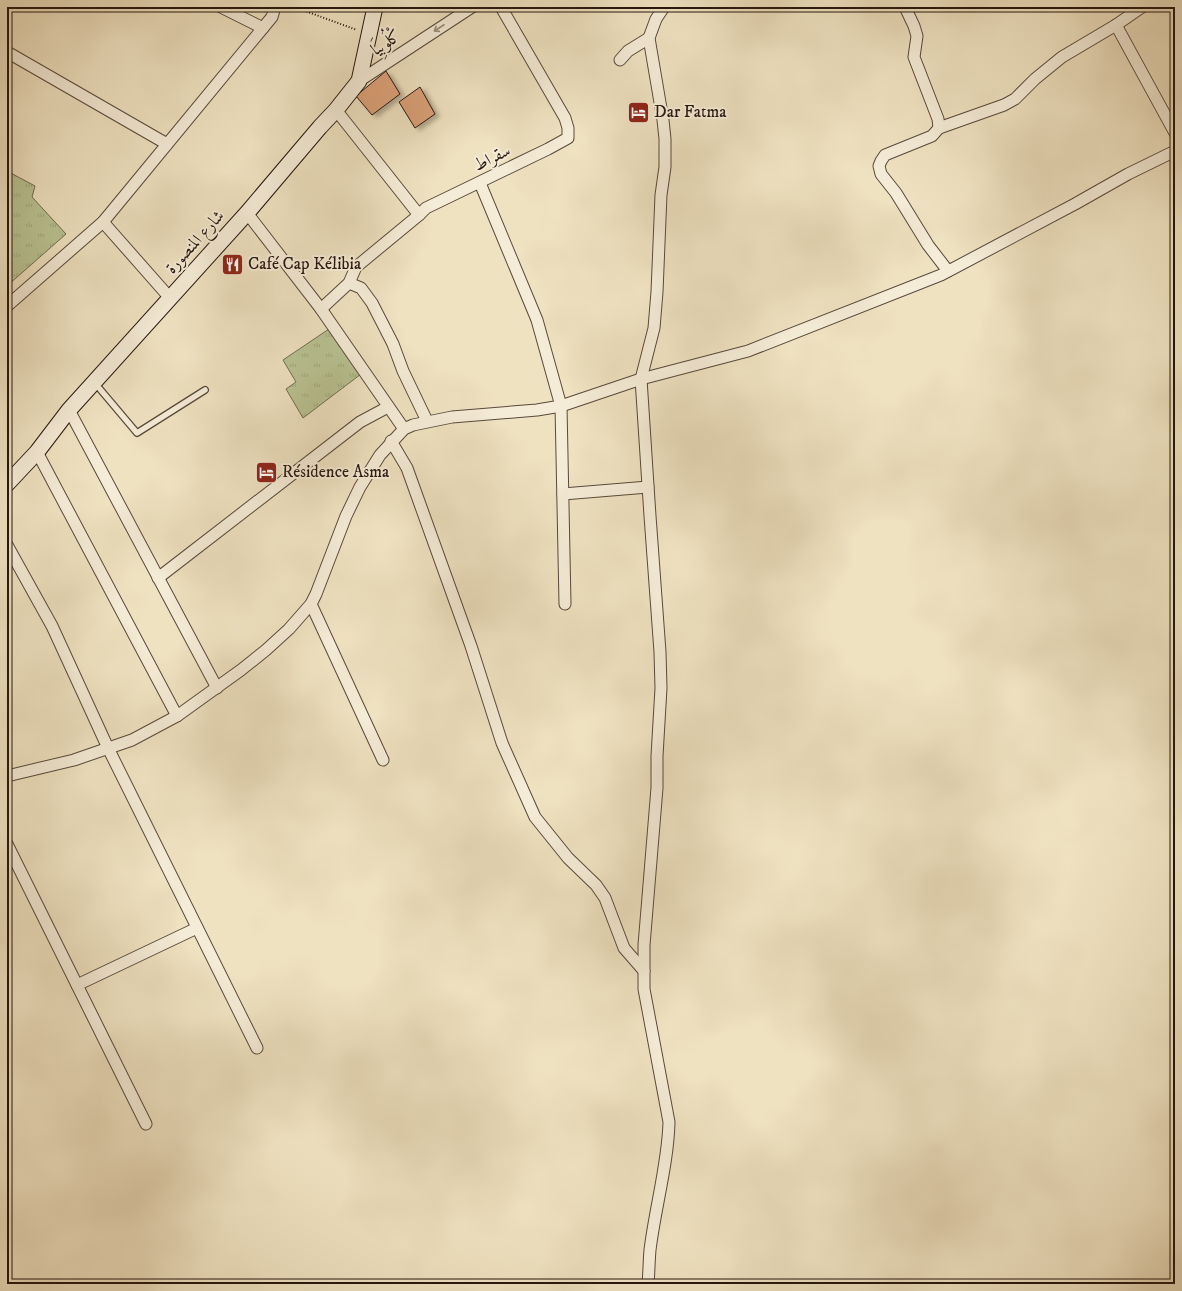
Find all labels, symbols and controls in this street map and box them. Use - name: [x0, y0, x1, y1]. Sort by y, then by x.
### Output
- street label: كْلُوبِيَا: [365, 22, 407, 63]
- one-way arrow: [434, 24, 445, 32]
- hotel icon: Dar Fatma: [626, 99, 652, 125]
- place label: Dar Fatma: [654, 101, 727, 123]
- street label: سقراط: [470, 140, 514, 176]
- street label: شارع المنصورة: [161, 206, 231, 280]
- restaurant icon: Café Cap Kélibia: [220, 251, 246, 277]
- place label: Café Cap Kélibia: [248, 253, 362, 275]
- hotel icon: Résidence Asma: [254, 459, 280, 485]
- place label: Résidence Asma: [282, 461, 390, 483]

